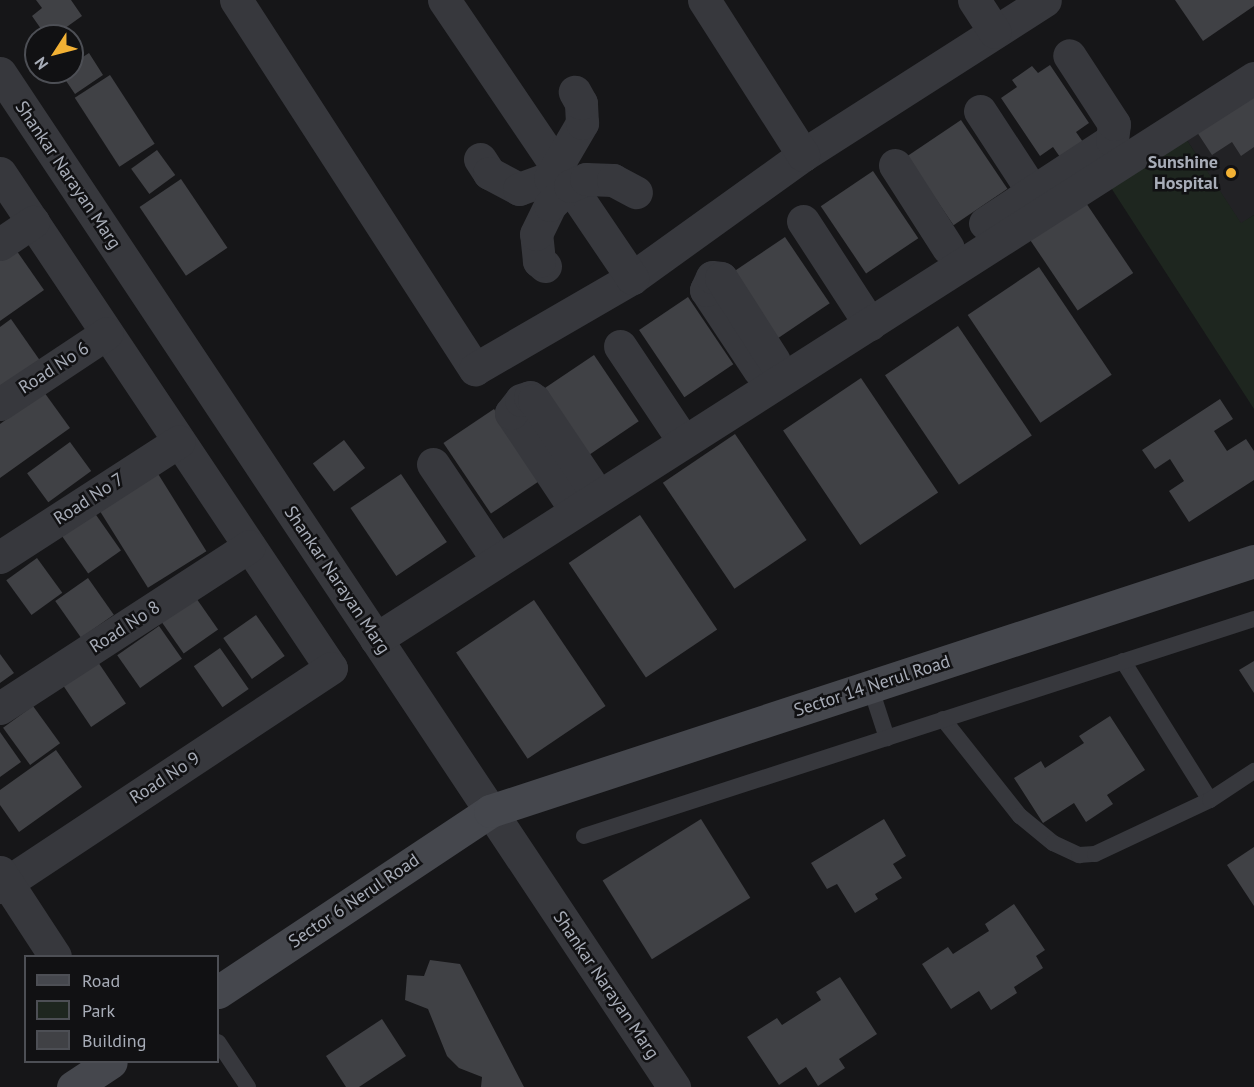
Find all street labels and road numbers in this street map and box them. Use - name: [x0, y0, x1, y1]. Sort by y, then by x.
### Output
- street label: Shankar Narayan Marg: [10, 97, 126, 253]
- street label: Road No 6: [15, 337, 93, 399]
- street label: Road No 7: [50, 468, 128, 530]
- street label: Shankar Narayan Marg: [279, 502, 395, 658]
- street label: Road No 8: [86, 596, 164, 658]
- street label: Sector 14 Nerul Road: [791, 651, 953, 721]
- street label: Road No 9: [126, 747, 204, 809]
- street label: Sector 6 Nerul Road: [285, 849, 423, 953]
- street label: Shankar Narayan Marg: [548, 907, 664, 1063]

